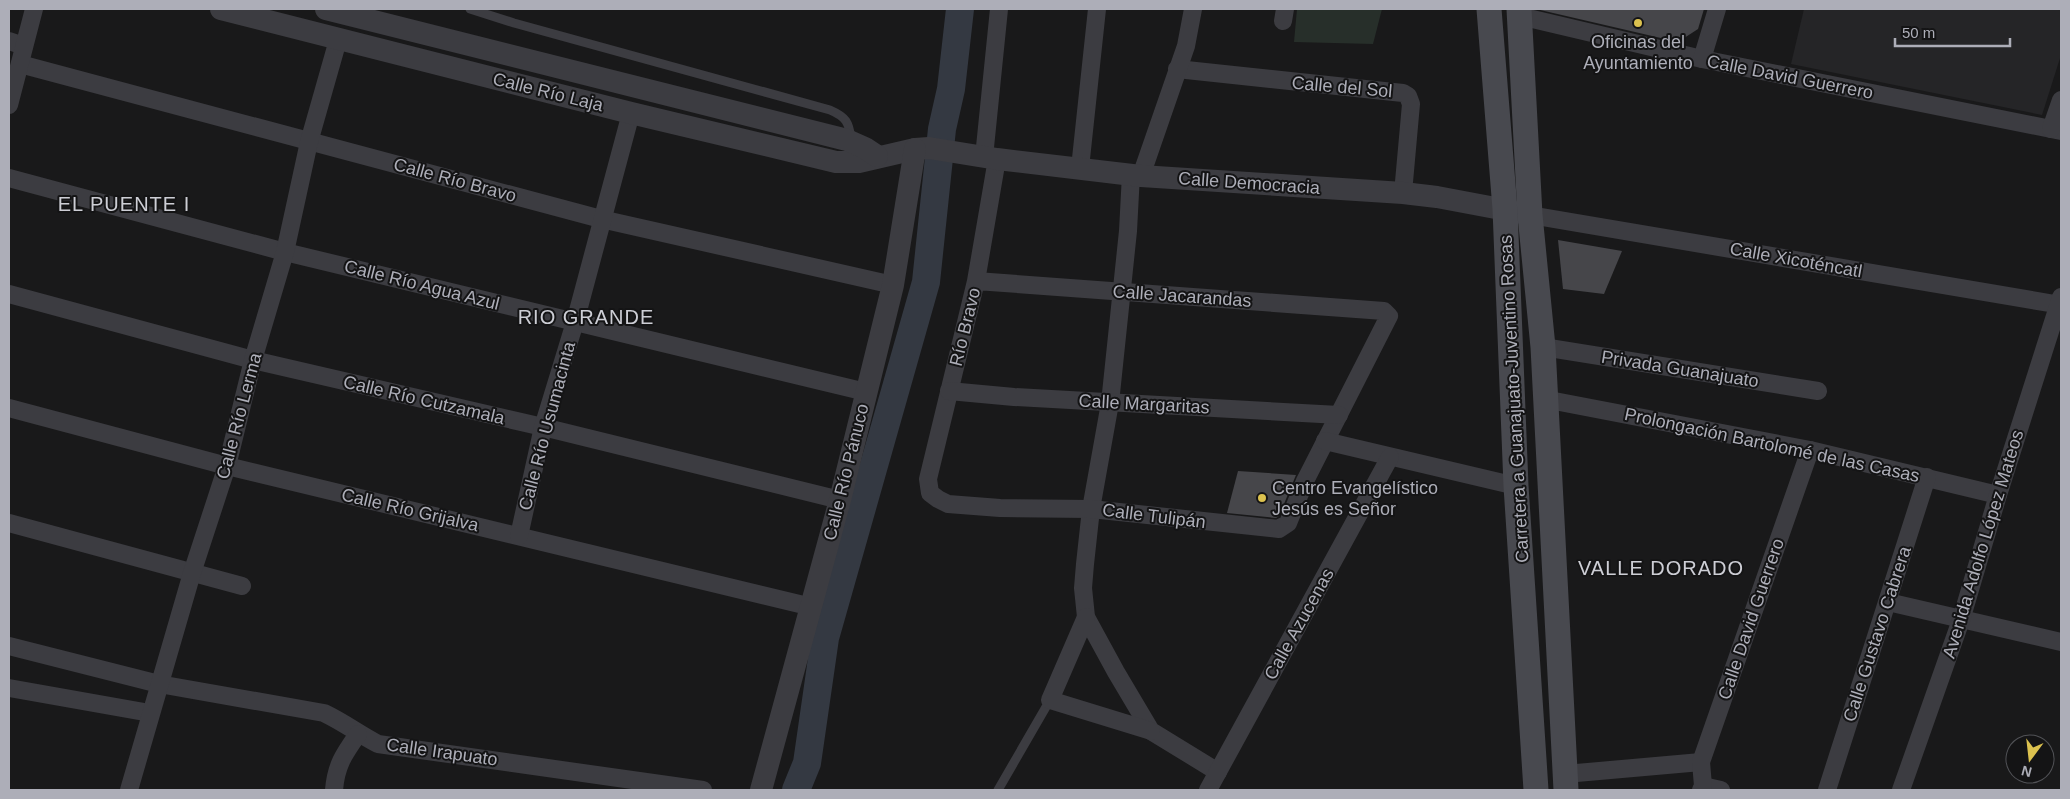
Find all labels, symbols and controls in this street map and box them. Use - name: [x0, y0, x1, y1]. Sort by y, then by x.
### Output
- scale bar: [1895, 15, 2010, 47]
- marker: Oficinas del Ayuntamiento: [1632, 17, 1644, 29]
- text: 50 m: [1902, 24, 1935, 41]
- place label: Oficinas del Ayuntamiento: [1583, 32, 1693, 73]
- street label: Calle David Guerrero: [1705, 51, 1875, 103]
- street label: Calle Río Laja: [491, 69, 606, 116]
- street label: Calle del Sol: [1291, 73, 1393, 101]
- street label: Calle Río Bravo: [392, 154, 518, 206]
- street label: Calle Democracia: [1177, 168, 1322, 198]
- district label: EL PUENTE I: [58, 193, 190, 215]
- street label: Carretera a Guanajuato-Juventino Rosas: [1495, 235, 1533, 563]
- street label: Calle Xicoténcatl: [1728, 239, 1864, 281]
- street label: Calle Río Agua Azul: [342, 256, 502, 314]
- street label: Calle Jacarandas: [1112, 281, 1252, 311]
- street label: Río Bravo: [946, 286, 984, 368]
- district label: RIO GRANDE: [518, 306, 654, 328]
- street label: Calle Río Usumacinta: [515, 338, 579, 513]
- street label: Privada Guanajuato: [1600, 347, 1760, 391]
- street label: Calle Río Lerma: [213, 350, 266, 481]
- street label: Calle Río Cutzamala: [341, 372, 508, 429]
- street label: Calle Margaritas: [1078, 391, 1210, 417]
- street label: Calle Río Pánuco: [819, 402, 873, 542]
- street label: Prolongación Bartolomé de las Casas: [1623, 404, 1921, 486]
- street label: Avenida Adolfo López Mateos: [1939, 427, 2027, 661]
- place label: Centro Evangelístico Jesús es Señor: [1272, 478, 1438, 519]
- street label: Calle Río Grijalva: [340, 485, 481, 536]
- marker: Centro Evangelístico Jesús es Señor: [1256, 492, 1268, 504]
- street label: Calle Tulipán: [1101, 500, 1207, 532]
- street label: Calle David Guerrero: [1714, 536, 1788, 702]
- street label: Calle Gustavo Cabrera: [1839, 543, 1915, 724]
- district label: VALLE DORADO: [1578, 557, 1744, 579]
- street label: Calle Azucenas: [1260, 565, 1338, 683]
- street label: Calle Irapuato: [385, 734, 499, 770]
- north arrow: [2005, 734, 2055, 784]
- text: N: [2020, 763, 2034, 781]

